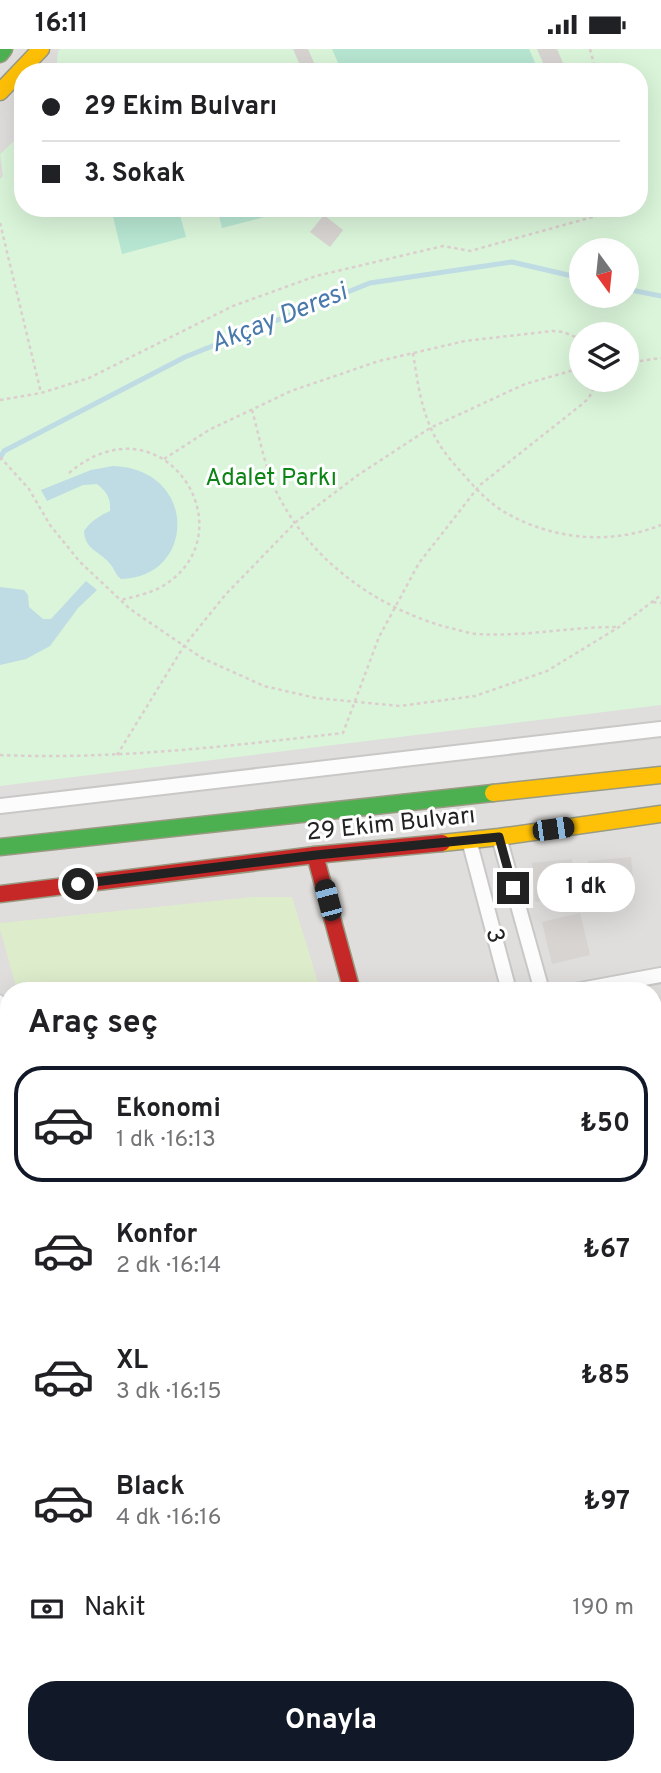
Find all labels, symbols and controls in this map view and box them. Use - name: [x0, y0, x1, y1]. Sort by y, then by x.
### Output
- text: 16:11: [35, 8, 89, 41]
- text: 29 Ekim Bulvarı: [84, 91, 277, 124]
- text: 3. Sokak: [84, 158, 185, 191]
- north arrow: [569, 238, 639, 308]
- map controls: [569, 238, 639, 392]
- water label: Akçay Deresi: [206, 276, 354, 361]
- button: layers: [569, 322, 639, 392]
- park label: Adalet Parkı: [205, 464, 337, 494]
- street label: 29 Ekim Bulvarı: [305, 801, 477, 849]
- car: [531, 816, 576, 842]
- callout: 1 dk: [538, 863, 636, 913]
- route start: [62, 868, 94, 900]
- route end: [497, 872, 529, 904]
- text: 1 dk: [565, 873, 607, 902]
- car: [313, 877, 344, 923]
- street label: 3: [478, 925, 510, 947]
- text: Araç seç: [28, 1004, 158, 1044]
- icon: car: [32, 1093, 95, 1156]
- text: Ekonomi: [116, 1093, 221, 1126]
- text: ₺50: [580, 1108, 630, 1141]
- text: 1 dk · 16:13: [116, 1126, 216, 1155]
- icon: car: [32, 1219, 95, 1282]
- text: Konfor: [116, 1219, 197, 1252]
- text: ₺67: [583, 1234, 630, 1267]
- text: 2 dk · 16:14: [116, 1252, 221, 1281]
- icon: car: [32, 1345, 95, 1408]
- text: XL: [116, 1345, 148, 1378]
- text: ₺85: [581, 1360, 630, 1393]
- text: 3 dk · 16:15: [116, 1378, 222, 1407]
- icon: car: [32, 1471, 95, 1534]
- text: Black: [116, 1471, 185, 1504]
- text: ₺97: [583, 1486, 630, 1519]
- text: 4 dk · 16:16: [116, 1504, 221, 1533]
- icon: cash: [28, 1590, 66, 1628]
- text: Nakit: [84, 1592, 146, 1625]
- text: 190 m: [572, 1594, 634, 1623]
- button: Onayla: [28, 1681, 634, 1761]

